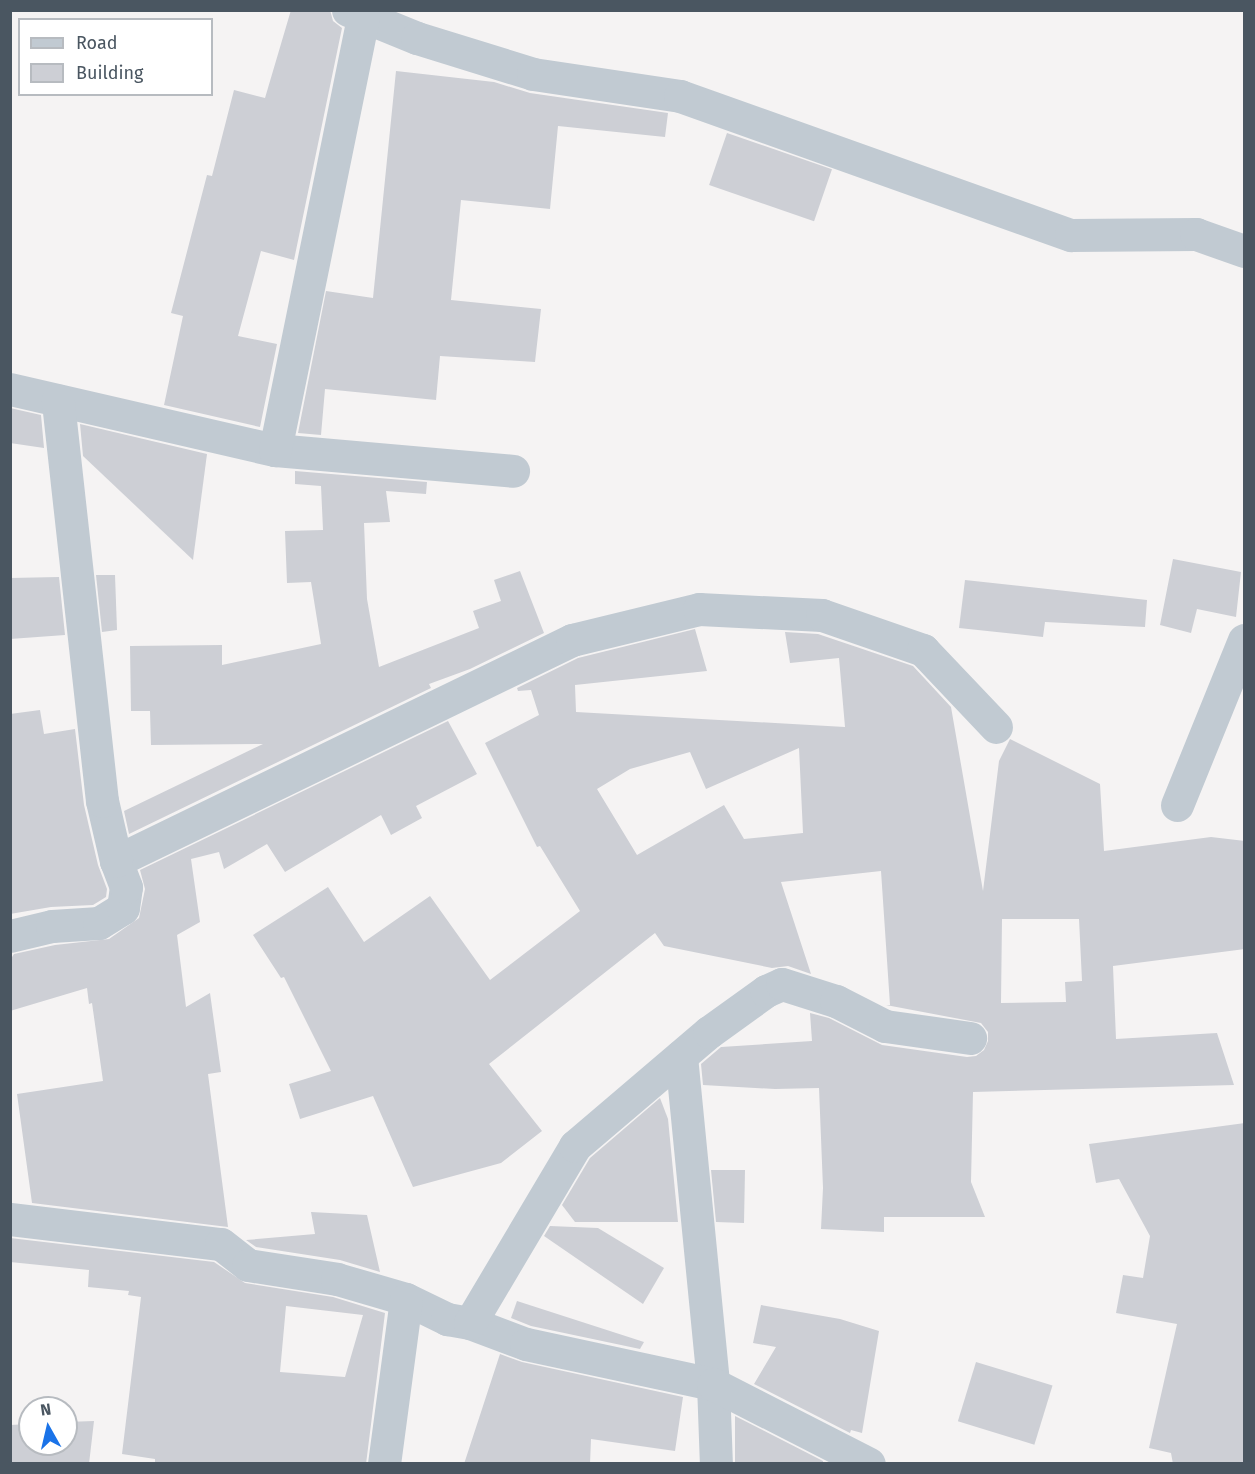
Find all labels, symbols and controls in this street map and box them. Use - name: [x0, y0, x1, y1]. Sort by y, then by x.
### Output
- legend: [18, 18, 213, 96]
- text: Road: [76, 32, 118, 54]
- text: Building: [76, 62, 143, 84]
- north arrow: [18, 1396, 78, 1456]
- text: N: [39, 1400, 52, 1420]

